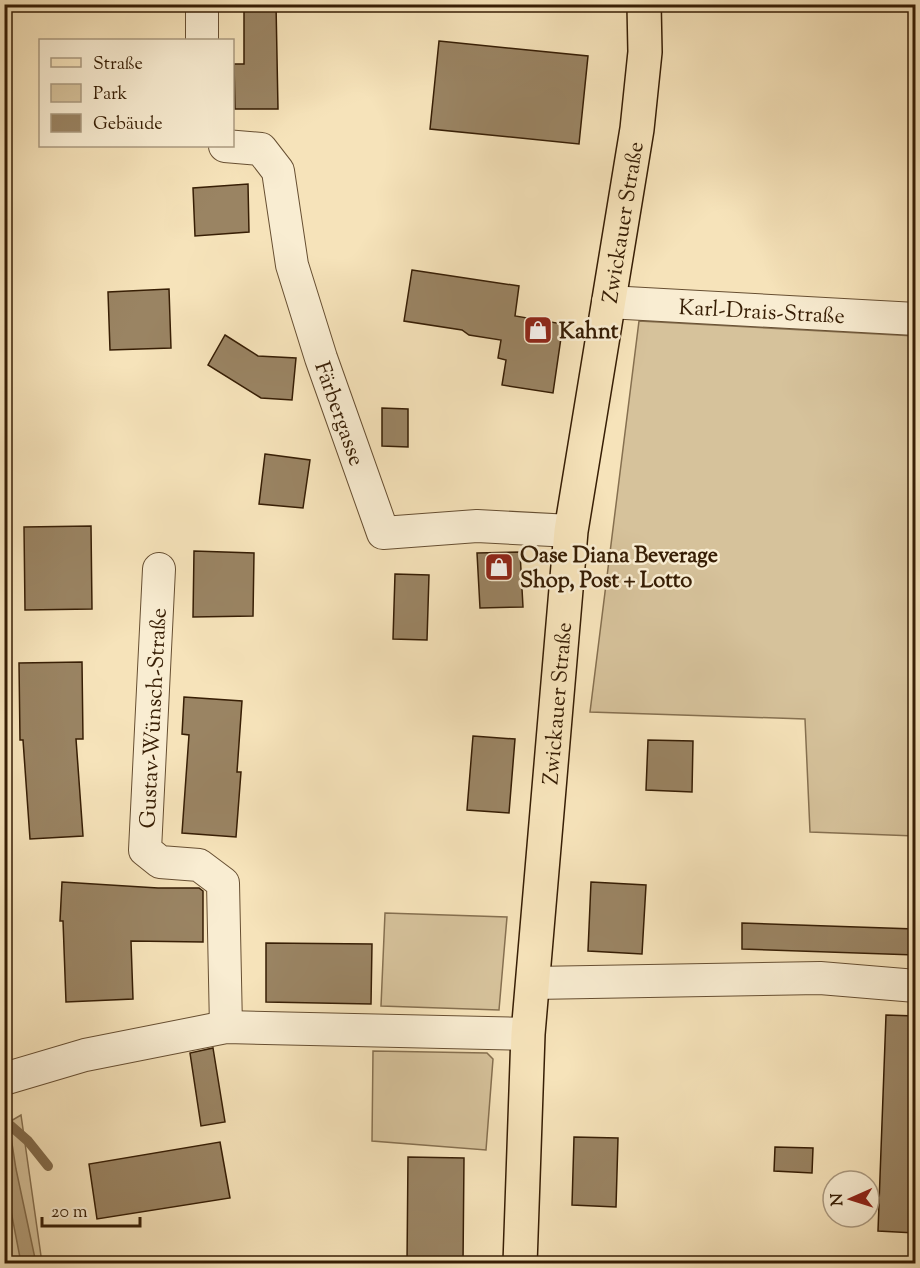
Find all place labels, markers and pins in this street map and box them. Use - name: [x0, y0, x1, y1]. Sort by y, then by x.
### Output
- shop icon: Kahnt: [522, 314, 554, 346]
- place label: Kahnt: [559, 317, 619, 349]
- place label: Oase Diana Beverage Shop, Post + Lotto: [520, 541, 718, 598]
- shop icon: Oase Diana Beverage Shop, Post + Lotto: [483, 551, 515, 583]

